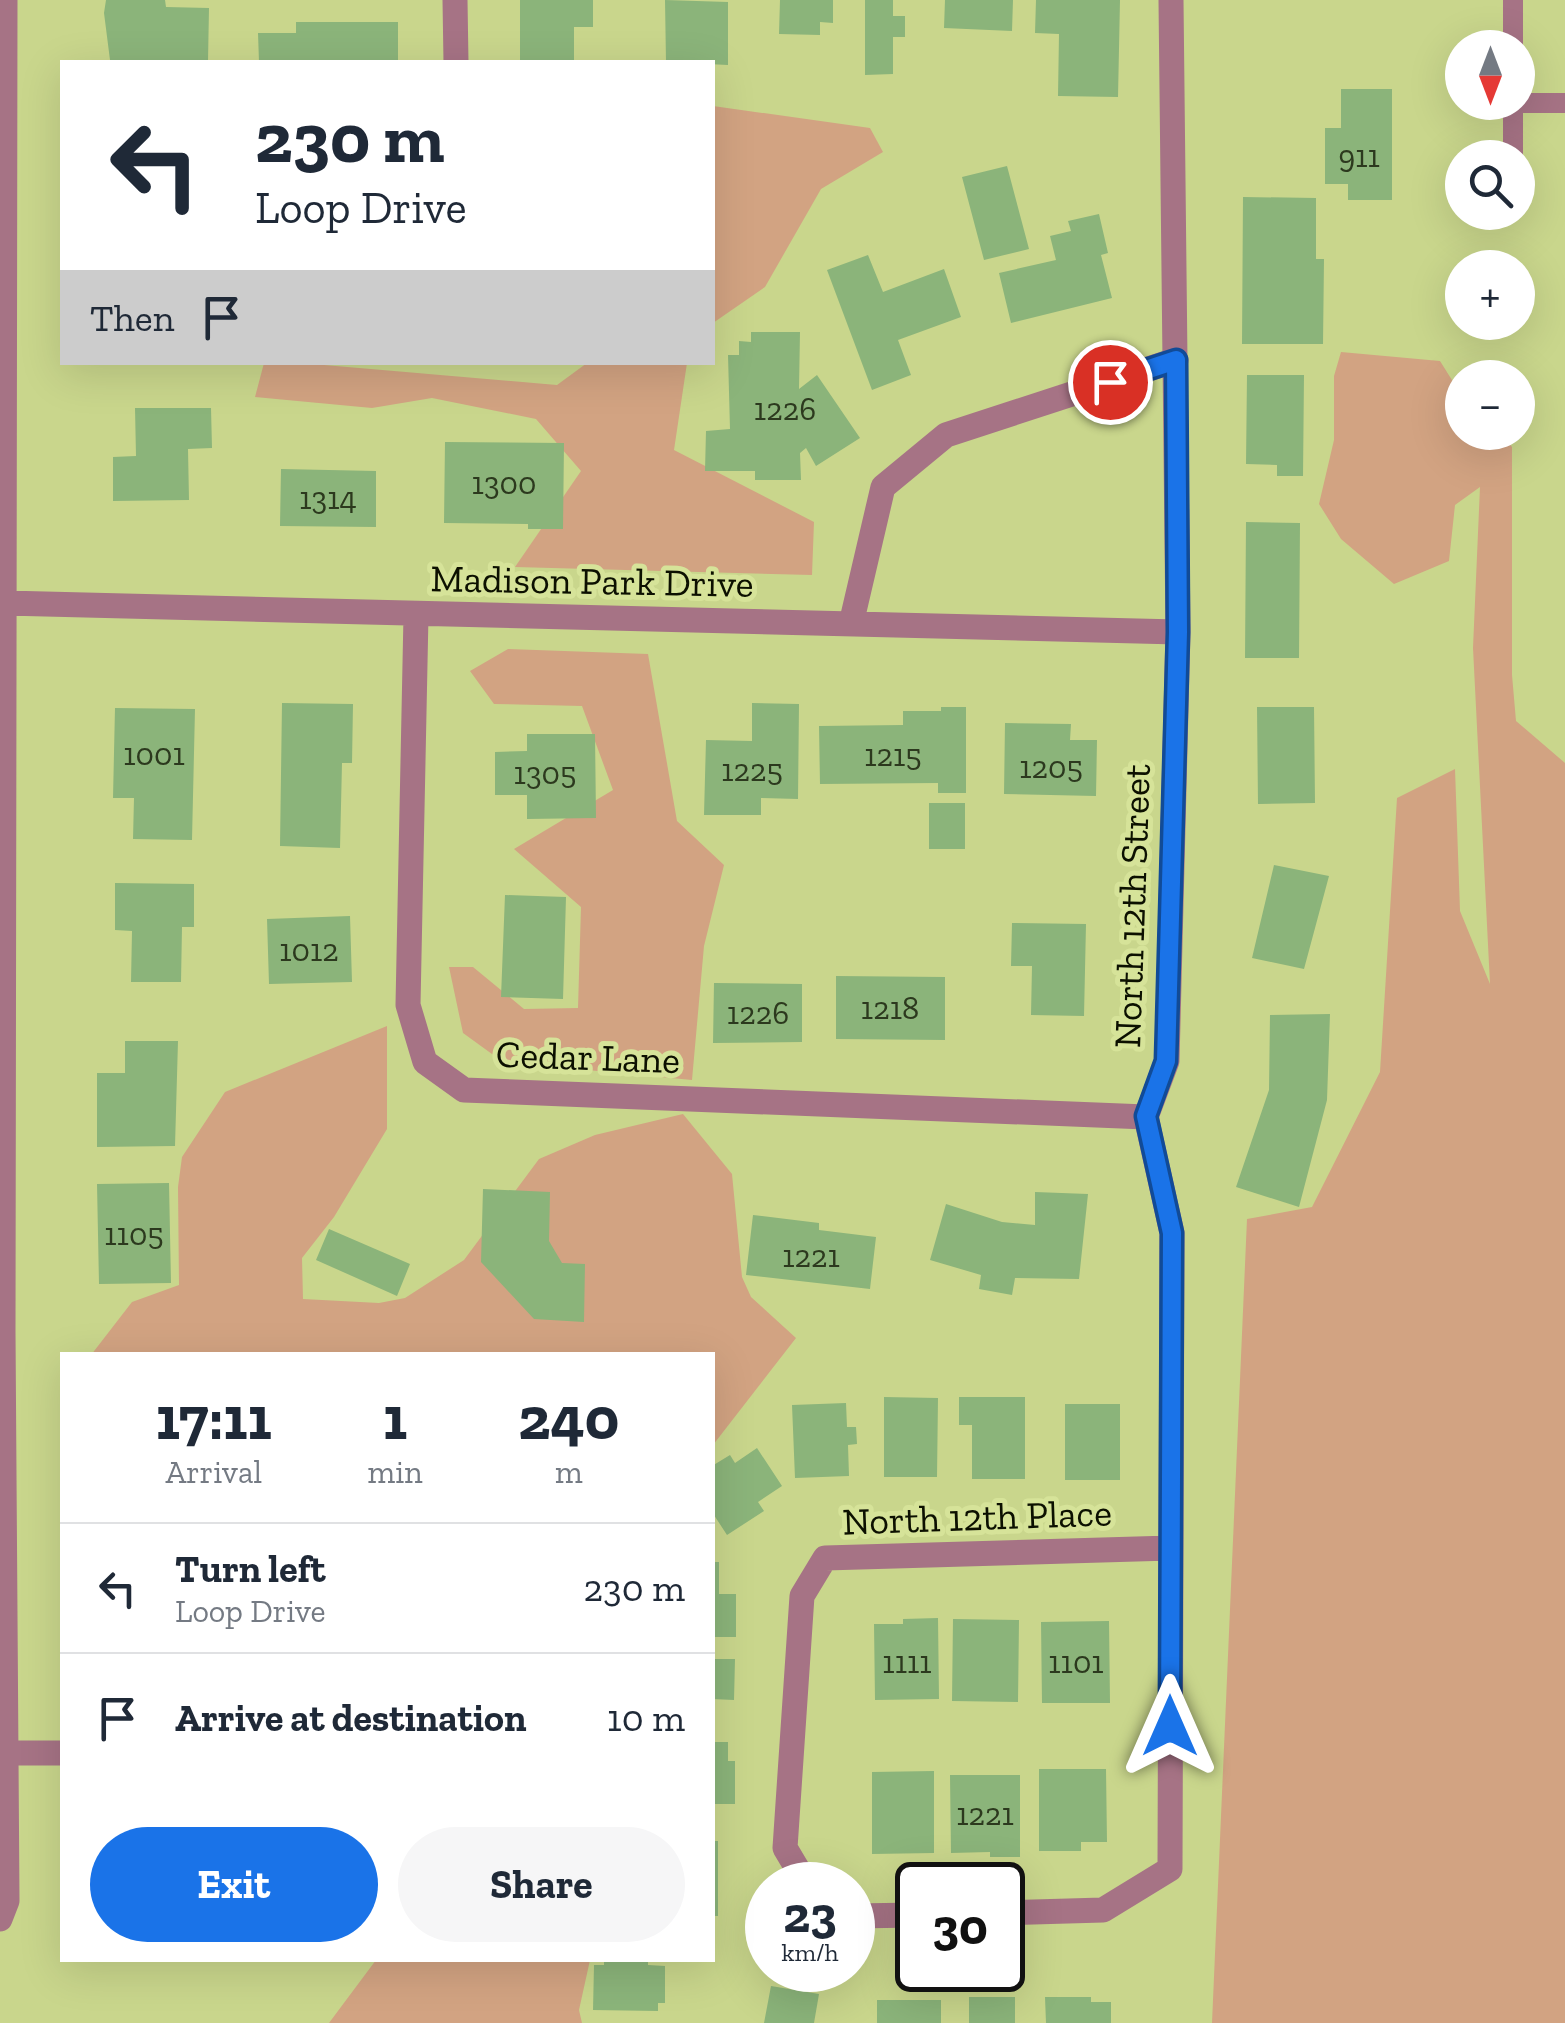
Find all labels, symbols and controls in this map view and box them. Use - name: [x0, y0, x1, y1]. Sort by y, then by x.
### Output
- north arrow: [1445, 30, 1535, 120]
- map controls: [1445, 30, 1535, 450]
- text: 230 m: [255, 96, 445, 180]
- icon: left: [90, 100, 220, 230]
- house number: 911: [1338, 137, 1380, 175]
- button: search: [1445, 140, 1535, 230]
- text: Loop Drive: [255, 181, 467, 235]
- button: +: [1445, 250, 1535, 340]
- icon: arrive: [194, 290, 249, 345]
- text: Then: [90, 295, 174, 341]
- pin: [1068, 340, 1153, 425]
- icon: arrive: [1083, 355, 1138, 410]
- button: −: [1445, 360, 1535, 450]
- house number: 1226: [754, 390, 816, 428]
- house number: 1300: [472, 464, 536, 502]
- house number: 1314: [299, 479, 357, 517]
- street label: Madison Park Drive: [430, 555, 754, 607]
- house number: 1001: [123, 735, 185, 773]
- house number: 1215: [864, 736, 922, 774]
- house number: 1205: [1019, 748, 1083, 786]
- house number: 1225: [721, 751, 783, 789]
- house number: 1305: [514, 754, 576, 792]
- street label: North 12th Street: [1104, 763, 1160, 1049]
- house number: 1012: [279, 931, 339, 969]
- house number: 1218: [861, 989, 919, 1027]
- house number: 1226: [727, 994, 789, 1032]
- street label: Cedar Lane: [495, 1031, 681, 1083]
- house number: 1105: [104, 1215, 164, 1253]
- house number: 1221: [782, 1237, 840, 1275]
- text: 17:11: [156, 1382, 272, 1454]
- text: 1: [383, 1382, 407, 1454]
- text: 240: [518, 1382, 619, 1454]
- text: Arrival: [166, 1453, 262, 1491]
- text: min: [368, 1453, 423, 1491]
- text: m: [555, 1453, 583, 1491]
- street label: North 12th Place: [841, 1489, 1113, 1545]
- text: Turn left: [175, 1546, 326, 1592]
- icon: left: [90, 1561, 145, 1616]
- text: 230 m: [584, 1565, 685, 1611]
- text: Loop Drive: [175, 1592, 325, 1630]
- house number: 1111: [882, 1643, 932, 1681]
- house number: 1101: [1048, 1643, 1104, 1681]
- position arrow: [1118, 1674, 1222, 1778]
- icon: arrive: [90, 1691, 145, 1746]
- text: Arrive at destination: [175, 1695, 526, 1741]
- text: 10 m: [607, 1695, 685, 1741]
- house number: 1221: [956, 1795, 1014, 1833]
- button: Exit: [90, 1827, 378, 1942]
- button: Share: [398, 1827, 685, 1942]
- speed limit sign: 30: [895, 1862, 1025, 1992]
- text: 23: [783, 1885, 837, 1945]
- text: km/h: [781, 1937, 839, 1967]

